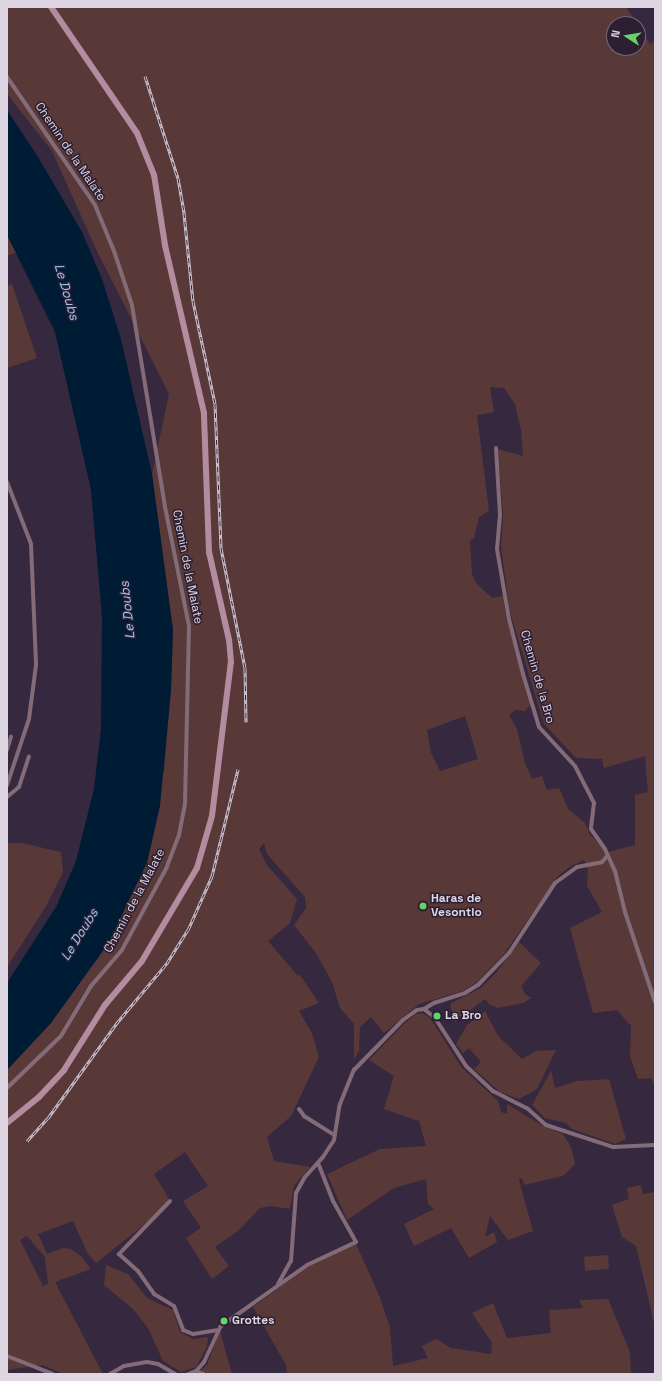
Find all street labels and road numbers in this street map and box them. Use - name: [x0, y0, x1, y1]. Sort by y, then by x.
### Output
- street label: Chemin de la Malate: [32, 100, 108, 204]
- street label: Chemin de la Malate: [169, 509, 205, 625]
- street label: Chemin de la Bro: [517, 629, 557, 725]
- street label: Chemin de la Malate: [101, 846, 169, 956]

